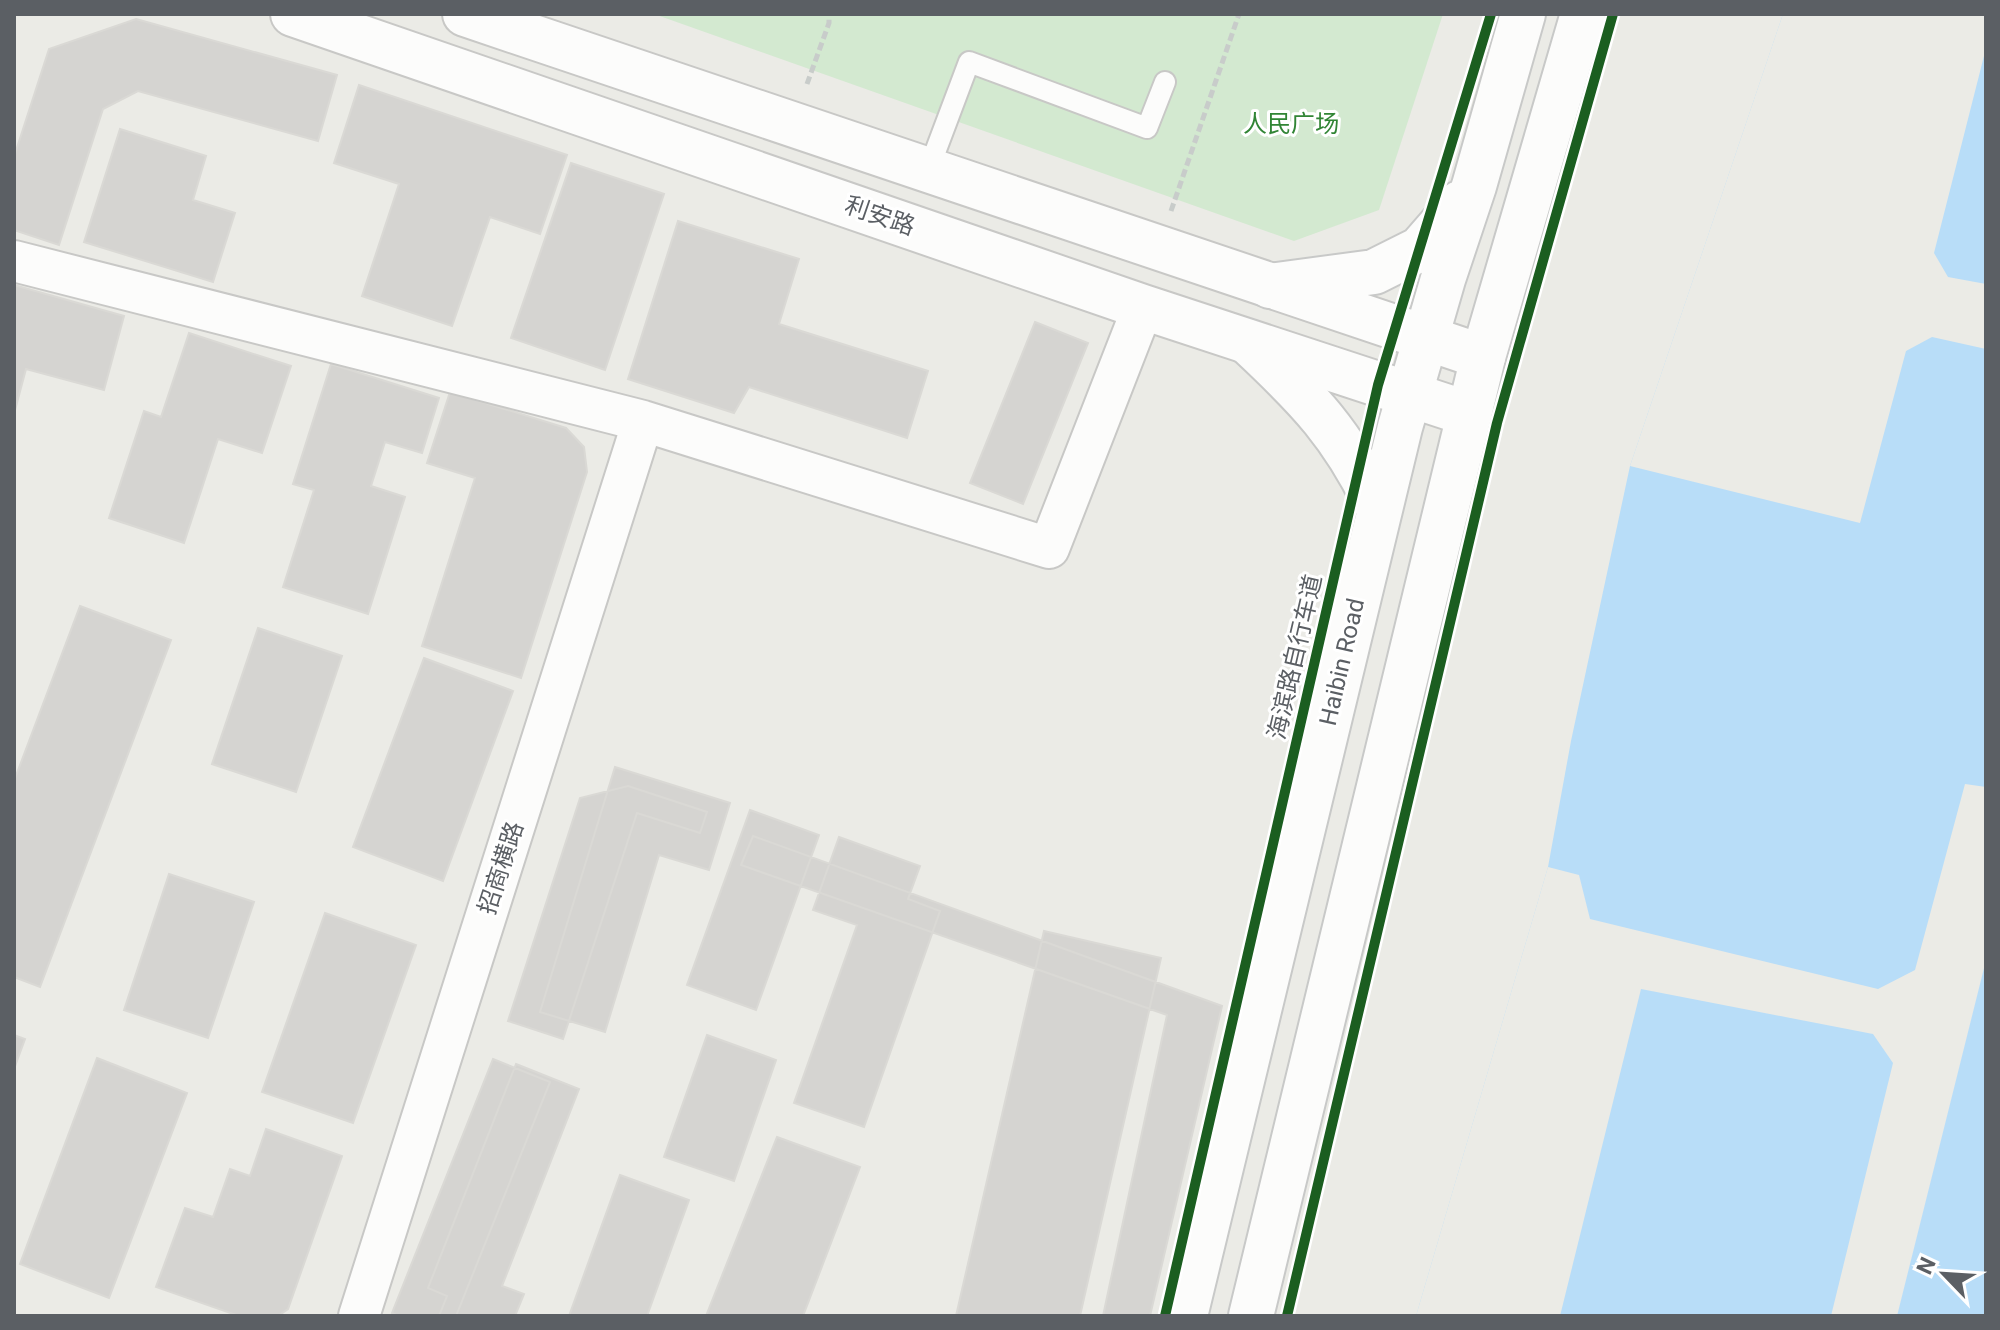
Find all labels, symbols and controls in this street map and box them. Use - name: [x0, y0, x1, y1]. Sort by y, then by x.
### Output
- park label: 人民广场: [1243, 110, 1339, 138]
- street label: 利安路: [841, 191, 919, 241]
- street label: 海滨路自行车道: [1262, 572, 1328, 742]
- street label: Haibin Road: [1314, 596, 1370, 728]
- street label: 招商横路: [473, 818, 529, 918]
- north arrow: [1904, 1234, 1984, 1314]
- text: N: [1912, 1253, 1941, 1278]

